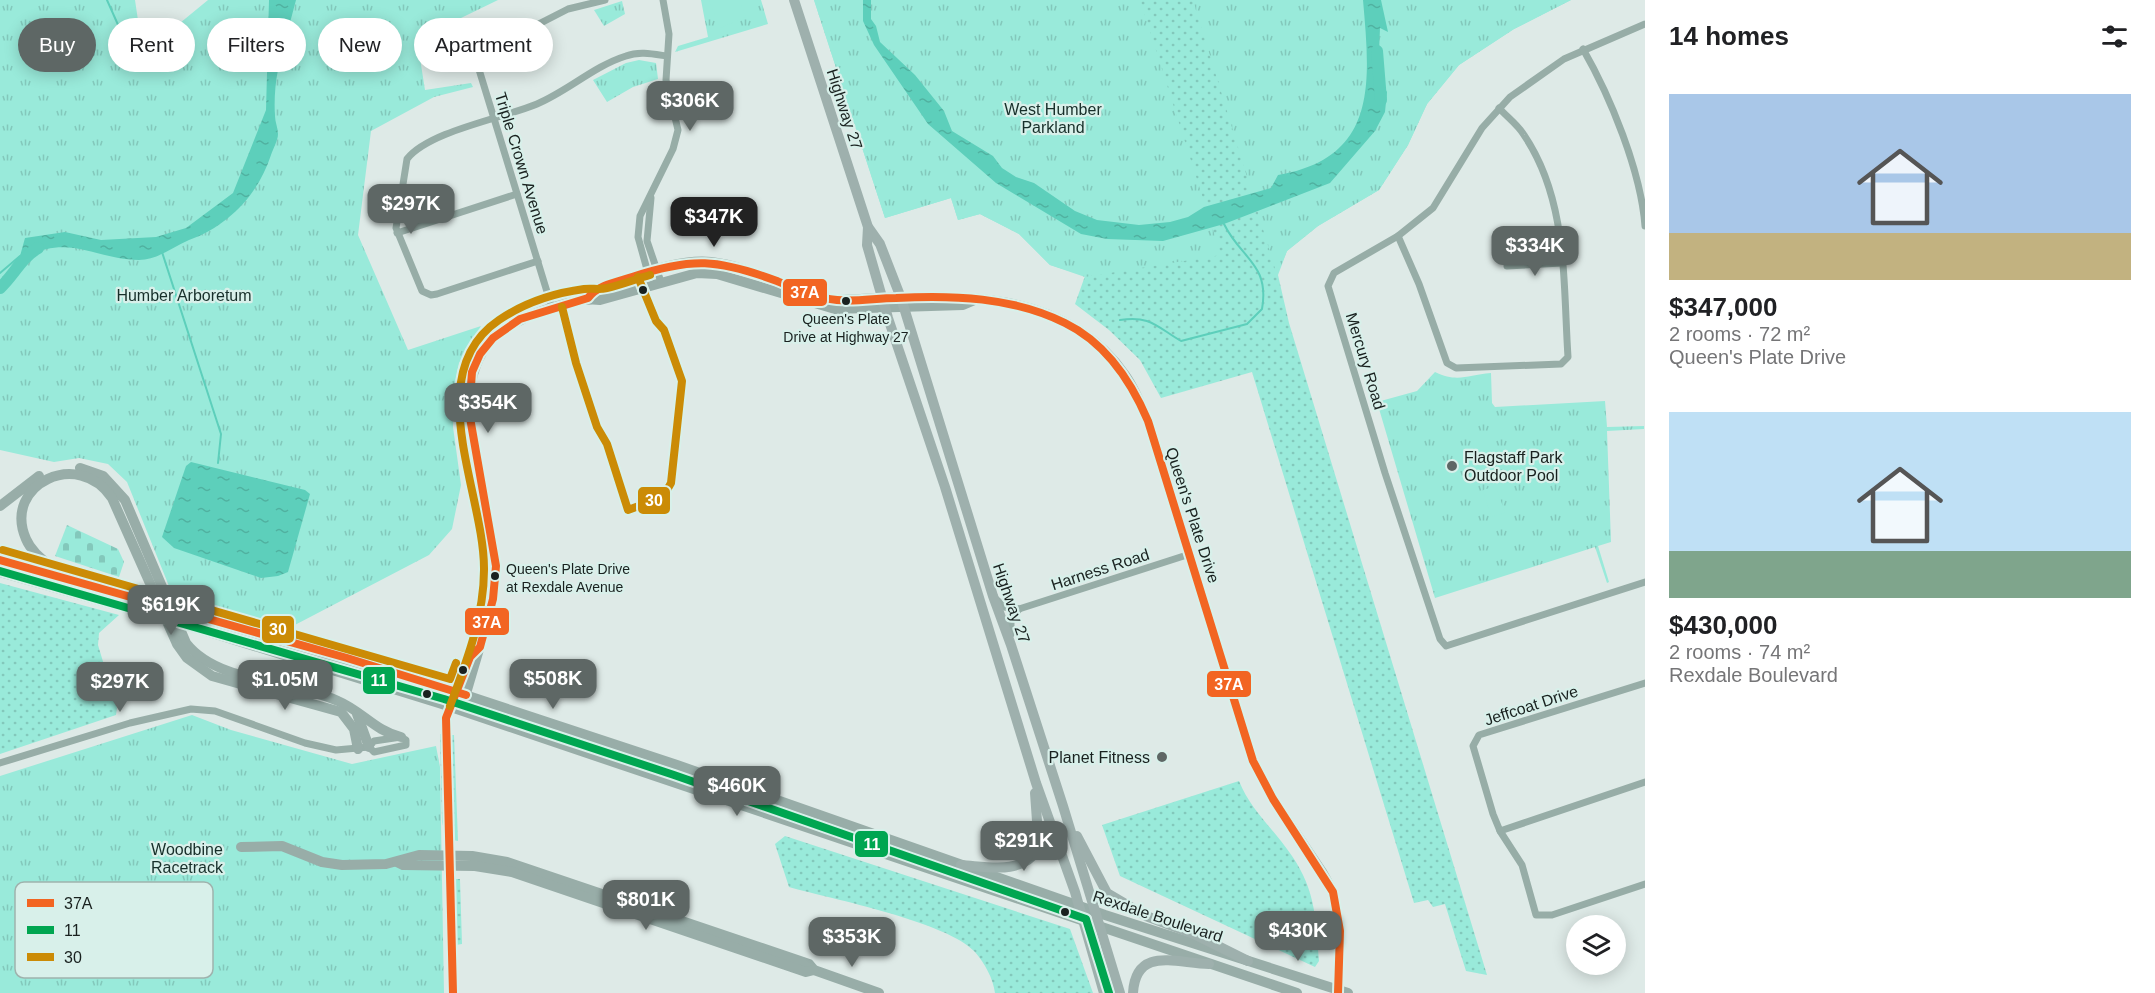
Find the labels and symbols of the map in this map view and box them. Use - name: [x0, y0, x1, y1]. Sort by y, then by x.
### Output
- street label: Highway 27: [824, 67, 866, 152]
- pin: $306K: [648, 81, 732, 132]
- street label: Triple Crown Avenue: [492, 90, 551, 236]
- park label: West Humber Parkland: [1004, 101, 1102, 136]
- pin: $297K: [369, 184, 453, 235]
- pin: $347K: [672, 197, 756, 248]
- pin: $334K: [1493, 226, 1577, 277]
- line badge: 37A: [782, 278, 828, 307]
- unlabelled marker: [637, 284, 649, 296]
- text: 37A: [790, 284, 820, 301]
- park label: Humber Arboretum: [116, 287, 252, 304]
- marker: Queen's Plate Drive at Highway 27: [840, 295, 852, 307]
- place label: Queen's Plate Drive at Highway 27: [783, 311, 909, 345]
- street label: Mercury Road: [1343, 311, 1388, 412]
- pin: $354K: [446, 383, 530, 434]
- street label: Queen's Plate Drive: [1163, 445, 1223, 585]
- place label: Flagstaff Park Outdoor Pool: [1464, 449, 1563, 484]
- marker: Flagstaff Park Outdoor Pool: [1445, 459, 1459, 473]
- line badge: 30: [637, 486, 671, 515]
- text: 30: [645, 492, 663, 509]
- street label: Harness Road: [1049, 546, 1151, 593]
- place label: Queen's Plate Drive at Rexdale Avenue: [506, 561, 630, 595]
- street label: Highway 27: [990, 561, 1033, 646]
- marker: Queen's Plate Drive at Rexdale Avenue: [489, 570, 501, 582]
- pin: $619K: [129, 585, 213, 636]
- line badge: 37A: [464, 607, 510, 636]
- text: 37A: [472, 614, 502, 631]
- line badge: 30: [261, 615, 295, 644]
- text: 30: [269, 621, 287, 638]
- pin: $508K: [511, 659, 595, 710]
- pin: $1.05M: [236, 660, 334, 711]
- pin: $297K: [78, 662, 162, 713]
- unlabelled marker: [457, 664, 469, 676]
- line badge: 11: [362, 666, 396, 695]
- line badge: 37A: [1206, 670, 1252, 698]
- text: 11: [371, 672, 388, 689]
- text: 37A: [1214, 676, 1244, 693]
- street label: Jeffcoat Drive: [1482, 682, 1580, 729]
- unlabelled marker: [421, 688, 433, 700]
- place label: Planet Fitness: [1049, 749, 1150, 766]
- marker: Planet Fitness: [1155, 750, 1169, 764]
- pin: $460K: [695, 766, 779, 817]
- pin: $291K: [982, 821, 1066, 872]
- line badge: 11: [854, 830, 889, 858]
- text: 11: [864, 836, 881, 853]
- park label: Woodbine Racetrack: [151, 841, 224, 876]
- pin: $801K: [604, 880, 688, 931]
- legend: [15, 882, 213, 978]
- street label: Rexdale Boulevard: [1091, 888, 1225, 945]
- text: 37A: [64, 895, 93, 912]
- unlabelled marker: [1059, 906, 1071, 918]
- pin: $430K: [1256, 911, 1340, 962]
- pin: $353K: [810, 917, 894, 968]
- text: 11: [64, 922, 81, 939]
- text: 30: [64, 949, 82, 966]

